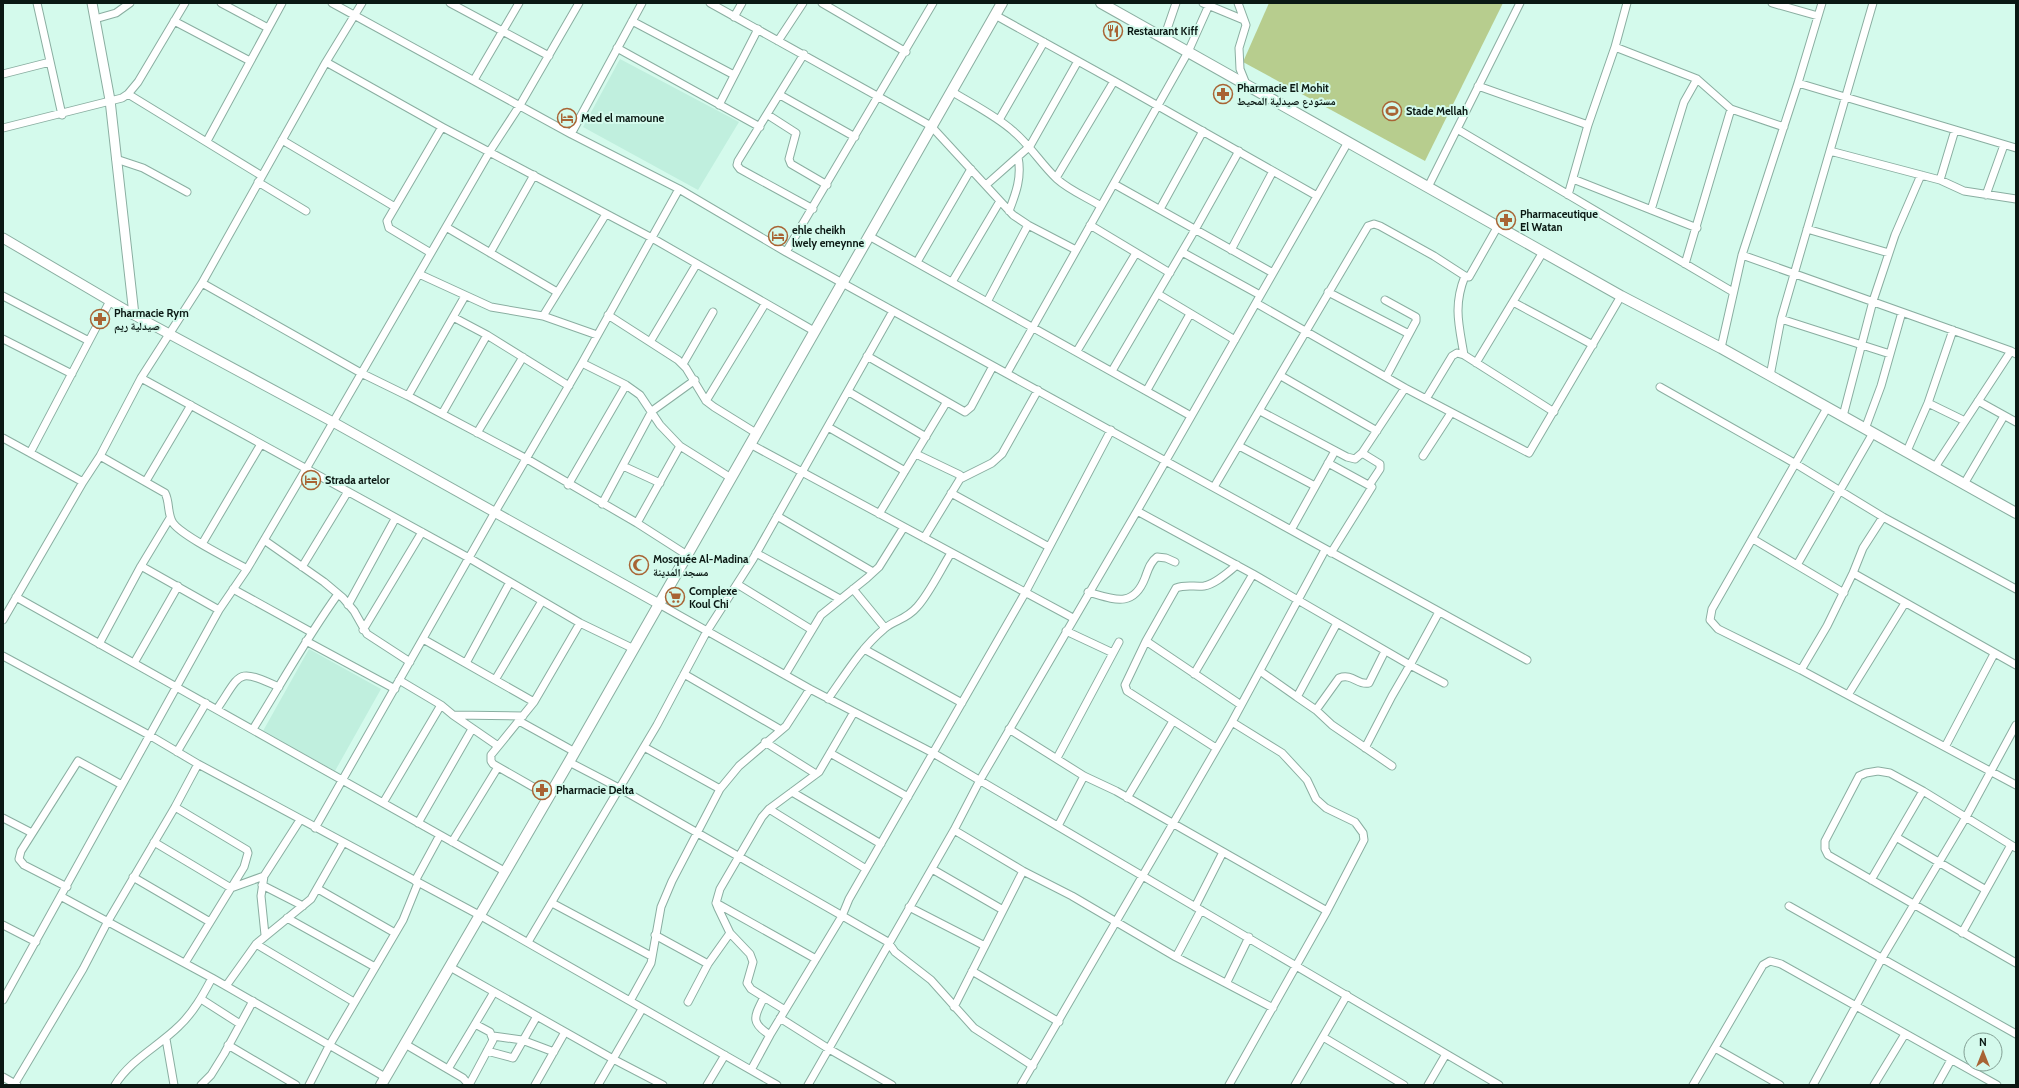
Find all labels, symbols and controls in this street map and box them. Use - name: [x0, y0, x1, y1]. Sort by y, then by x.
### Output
- restaurant icon: Restaurant Kiff: [1102, 20, 1124, 42]
- place label: Restaurant Kiff: [1127, 24, 1198, 38]
- place label: Pharmacie El Mohit مستودع صيدلية المحيط: [1237, 81, 1336, 109]
- pharmacy icon: Pharmacie El Mohit مستودع صيدلية المحيط: [1212, 83, 1234, 105]
- sports icon: Stade Mellah: [1381, 100, 1403, 122]
- place label: Stade Mellah: [1406, 104, 1468, 118]
- hotel icon: Med el mamoune: [556, 107, 578, 129]
- place label: Med el mamoune: [581, 111, 664, 125]
- place label: Pharmaceutique El Watan: [1520, 207, 1598, 234]
- pharmacy icon: Pharmaceutique El Watan: [1495, 209, 1517, 231]
- place label: ehle cheikh lwely emeynne: [792, 223, 865, 250]
- hotel icon: ehle cheikh lwely emeynne: [767, 225, 789, 247]
- place label: Pharmacie Rym صيدلية ريم: [114, 306, 189, 334]
- pharmacy icon: Pharmacie Rym صيدلية ريم: [89, 308, 111, 330]
- hotel icon: Strada artelor: [300, 469, 322, 491]
- place label: Strada artelor: [325, 473, 390, 487]
- place label: Mosquée Al-Madina مسجد المدينة: [653, 552, 749, 579]
- mosque icon: Mosquée Al-Madina مسجد المدينة: [628, 554, 650, 576]
- place label: Complexe Koul Chi: [689, 584, 737, 611]
- supermarket icon: Complexe Koul Chi: [664, 586, 686, 608]
- pharmacy icon: Pharmacie Delta: [531, 779, 553, 801]
- place label: Pharmacie Delta: [556, 783, 635, 797]
- north arrow: [1963, 1032, 2003, 1072]
- text: N: [1979, 1035, 1987, 1049]

